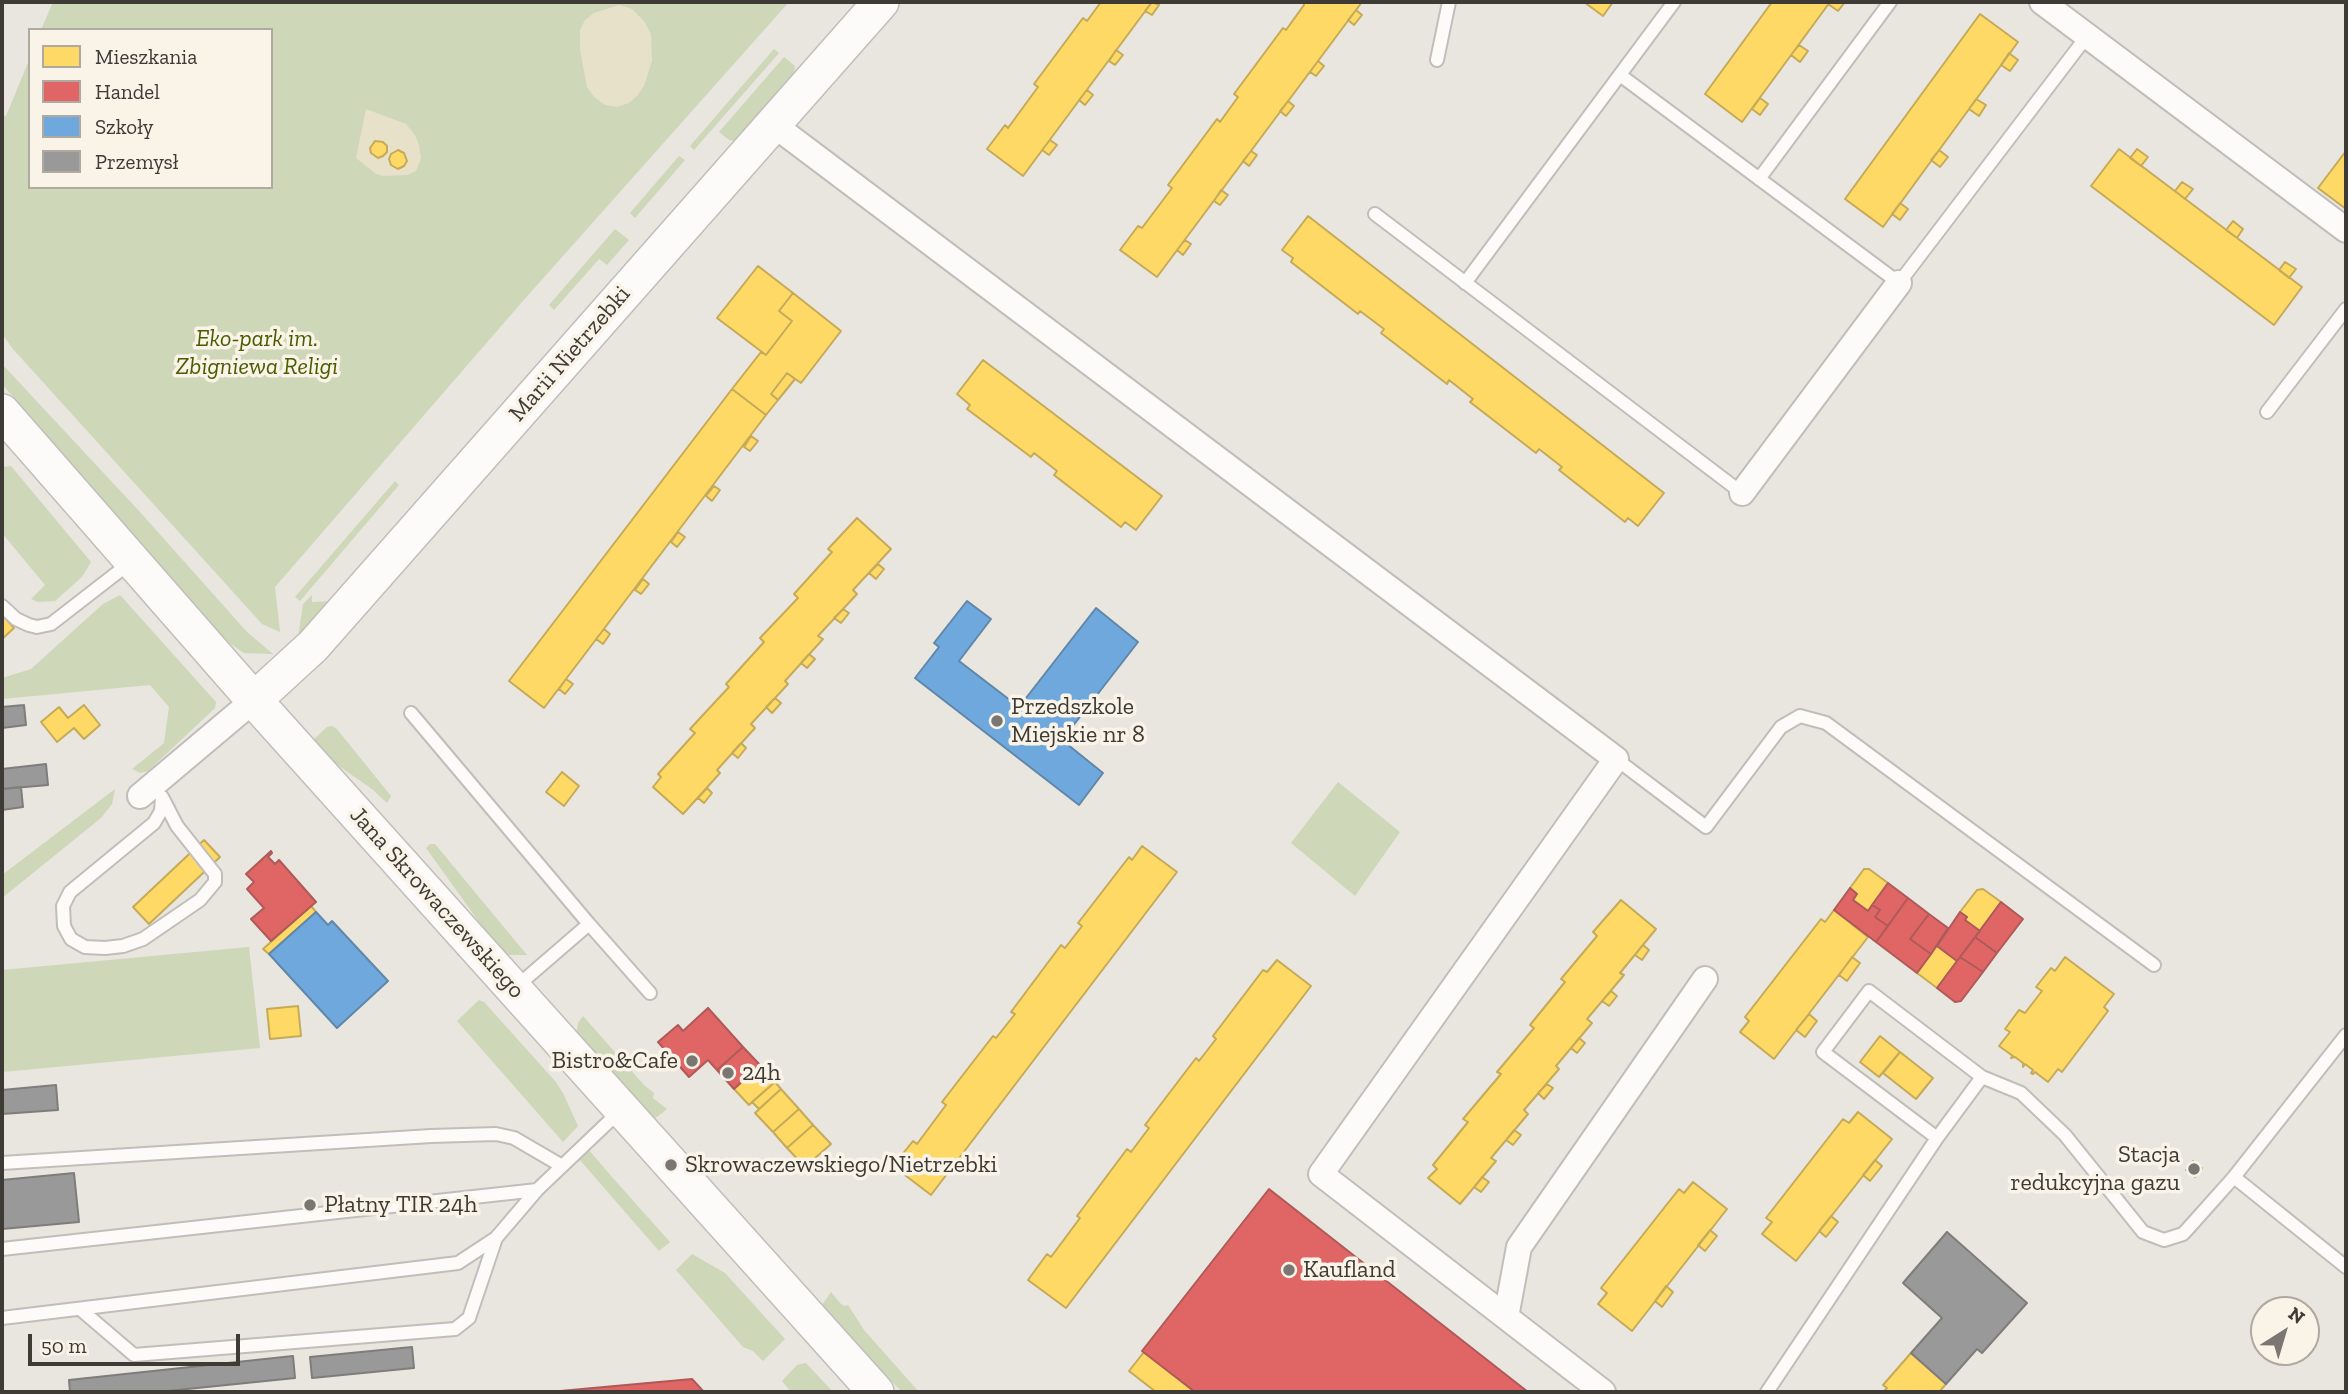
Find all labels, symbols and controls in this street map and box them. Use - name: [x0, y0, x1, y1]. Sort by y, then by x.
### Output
- legend: [28, 28, 273, 189]
- text: Mieszkania: [95, 44, 197, 69]
- text: Handel: [95, 79, 160, 104]
- text: Szkoły: [95, 114, 154, 139]
- text: Przemysł: [95, 149, 179, 174]
- street label: Marii Nietrzebki: [503, 280, 637, 428]
- park label: Eko-park im. Zbigniewa Religi: [176, 325, 338, 381]
- place label: Przedszkole Miejskie nr 8: [1011, 693, 1145, 749]
- marker: Przedszkole Miejskie nr 8: [989, 713, 1005, 729]
- street label: Jana Skrowaczewskiego: [343, 801, 531, 1005]
- place label: Bistro&Cafe: [552, 1047, 678, 1075]
- marker: Bistro&Cafe: [684, 1053, 700, 1069]
- place label: 24h: [742, 1059, 781, 1087]
- marker: 24h: [720, 1065, 736, 1081]
- place label: Stacja redukcyjna gazu: [2010, 1141, 2180, 1197]
- place label: Skrowaczewskiego/Nietrzebki: [685, 1151, 997, 1179]
- marker: Skrowaczewskiego/Nietrzebki: [663, 1157, 679, 1173]
- marker: Stacja redukcyjna gazu: [2186, 1161, 2202, 1177]
- place label: Płatny TIR 24h: [324, 1191, 477, 1219]
- marker: Płatny TIR 24h: [302, 1197, 318, 1213]
- place label: Kaufland: [1303, 1256, 1396, 1284]
- marker: Kaufland: [1281, 1262, 1297, 1278]
- north arrow: [2250, 1296, 2320, 1366]
- text: N: [2284, 1302, 2309, 1329]
- scale bar: [32, 1320, 243, 1364]
- text: 50 m: [41, 1333, 87, 1358]

